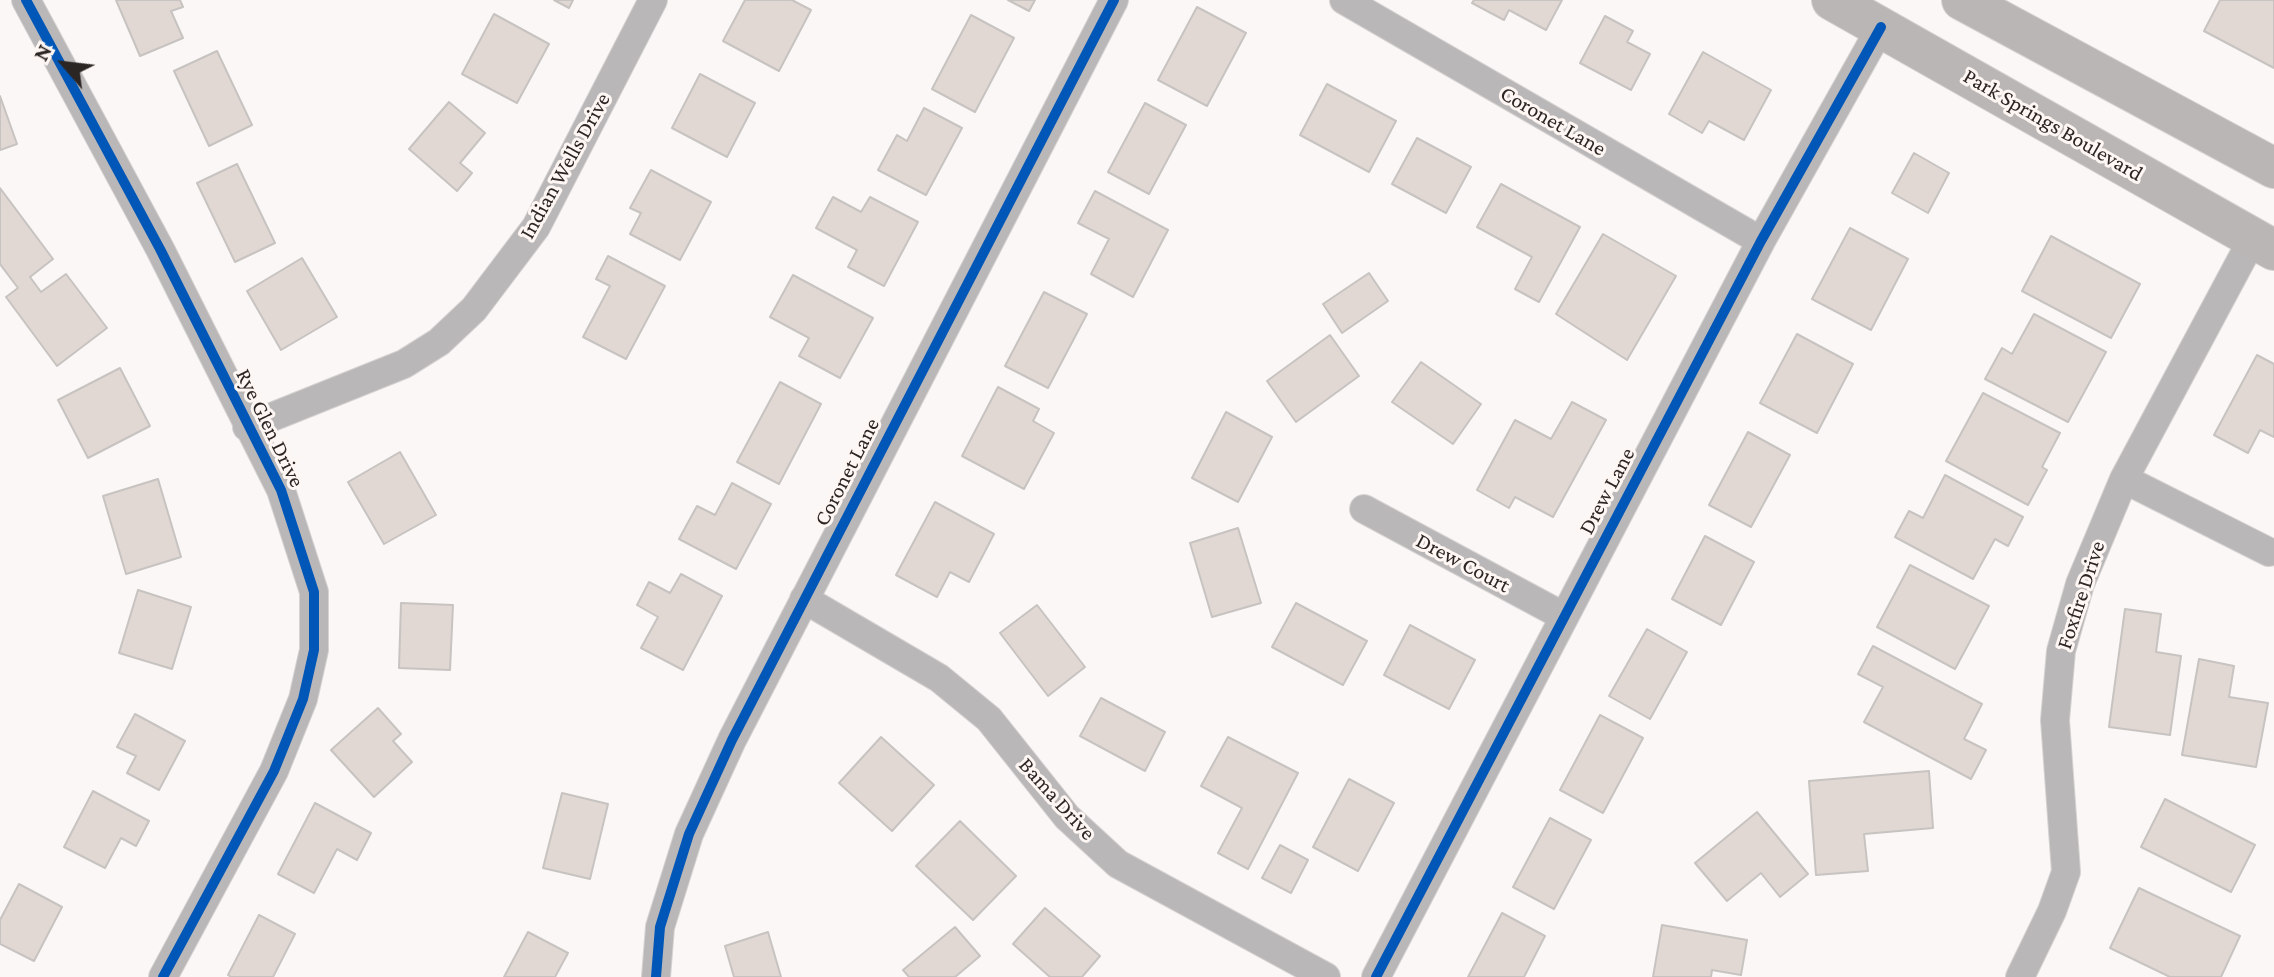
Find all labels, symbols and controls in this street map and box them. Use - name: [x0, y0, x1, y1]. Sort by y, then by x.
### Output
- north arrow: [24, 24, 104, 104]
- text: N: [28, 40, 57, 65]
- street label: Park Springs Boulevard: [1959, 63, 2147, 187]
- street label: Coronet Lane: [1495, 80, 1611, 162]
- street label: Indian Wells Drive: [514, 88, 616, 244]
- street label: Rye Glen Drive: [230, 364, 310, 492]
- street label: Coronet Lane: [809, 414, 885, 530]
- street label: Drew Lane: [1573, 443, 1641, 539]
- street label: Drew Court: [1412, 527, 1514, 599]
- street label: Foxfire Drive: [2051, 538, 2111, 652]
- street label: Bama Drive: [1013, 752, 1101, 846]

